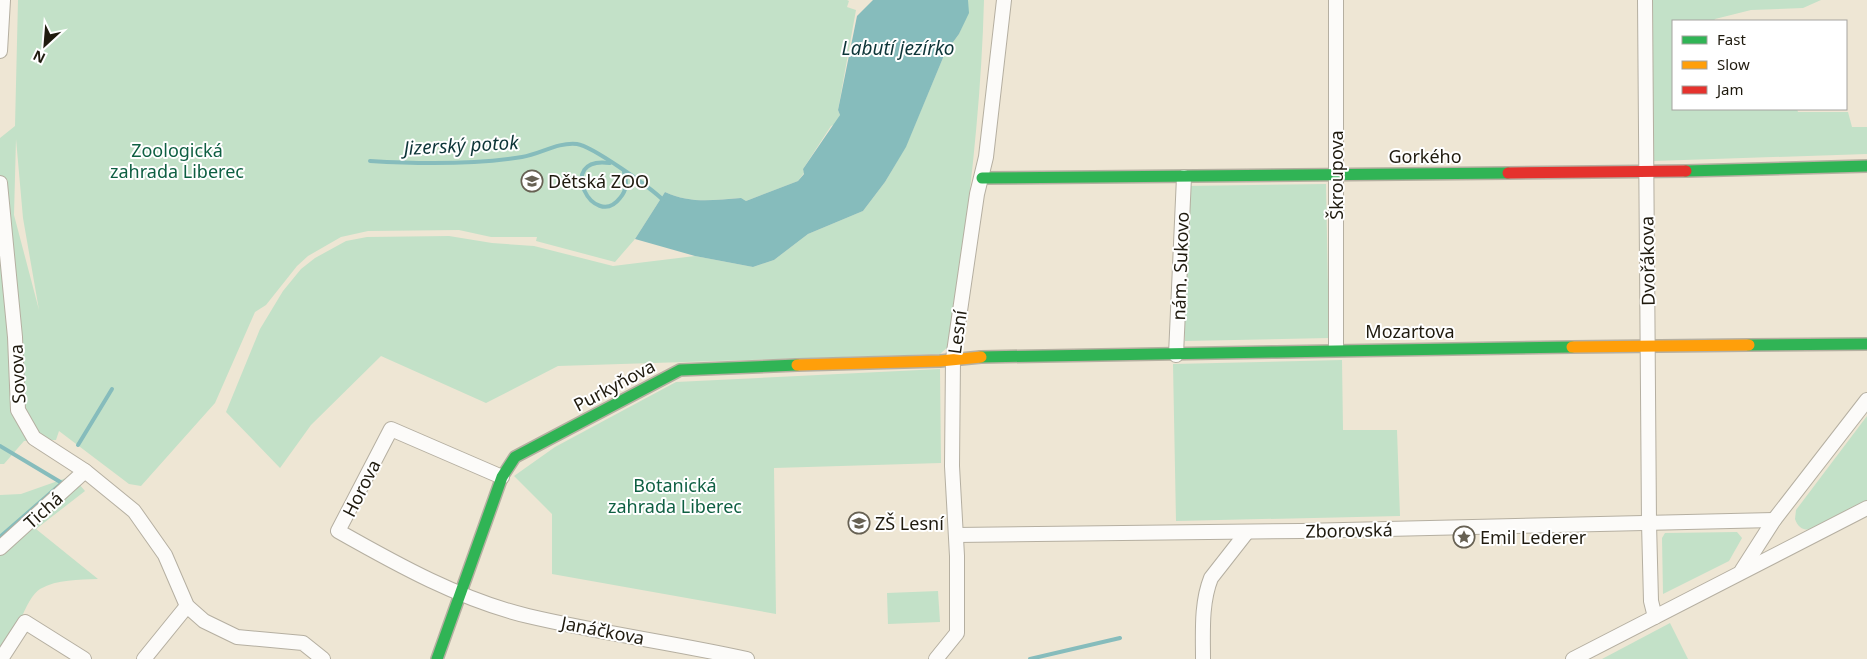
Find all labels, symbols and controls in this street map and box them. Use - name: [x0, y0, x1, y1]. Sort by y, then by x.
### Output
- north arrow: [20, 20, 70, 70]
- legend: [1672, 20, 1847, 110]
- text: Fast: [1717, 29, 1746, 49]
- water label: Labutí jezírko: [842, 35, 954, 61]
- text: N: [30, 46, 48, 68]
- text: Slow: [1717, 54, 1750, 74]
- text: Jam: [1715, 79, 1744, 99]
- water label: Jizerský potok: [400, 129, 520, 161]
- street label: Škroupova: [1324, 130, 1348, 220]
- park label: Zoologická zahrada Liberec: [110, 138, 244, 183]
- street label: Gorkého: [1388, 144, 1462, 168]
- school or university icon: Dětská ZOO: [520, 169, 544, 193]
- place label: Dětská ZOO: [548, 169, 649, 193]
- street label: nám. Sukovo: [1166, 211, 1194, 321]
- street label: Dvořákova: [1634, 216, 1660, 306]
- street label: Lesní: [942, 308, 972, 355]
- street label: Mozartova: [1365, 319, 1455, 343]
- street label: Sovova: [3, 344, 31, 404]
- street label: Purkyňova: [569, 353, 659, 417]
- street label: Horova: [336, 455, 386, 521]
- park label: Botanická zahrada Liberec: [608, 473, 742, 518]
- street label: Tichá: [18, 486, 68, 534]
- school or university icon: ZŠ Lesní: [847, 511, 871, 535]
- place label: ZŠ Lesní: [875, 511, 944, 535]
- street label: Zborovská: [1305, 517, 1393, 543]
- place icon: Emil Lederer: [1452, 525, 1476, 549]
- place label: Emil Lederer: [1480, 525, 1587, 549]
- street label: Janáčkova: [557, 610, 647, 650]

